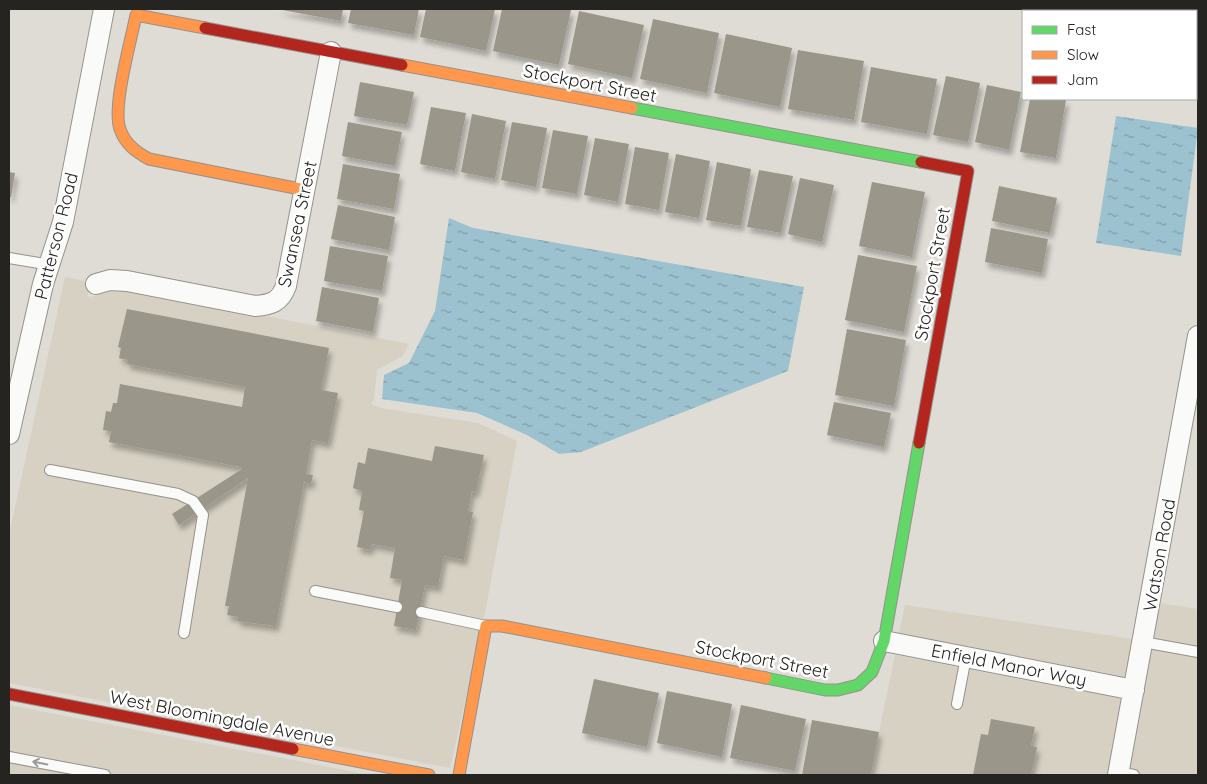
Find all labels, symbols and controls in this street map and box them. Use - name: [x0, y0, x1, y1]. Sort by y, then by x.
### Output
- legend: [1022, 10, 1197, 100]
- text: Fast: [1067, 20, 1096, 39]
- text: Slow: [1067, 45, 1099, 64]
- street label: Stockport Street: [522, 59, 658, 107]
- text: Jam: [1067, 70, 1098, 89]
- street label: Swansea Street: [272, 159, 322, 289]
- street label: Patterson Road: [29, 170, 83, 302]
- street label: Stockport Street: [909, 206, 955, 342]
- street label: Watson Road: [1138, 497, 1180, 613]
- street label: Stockport Street: [694, 635, 830, 683]
- street label: Enfield Manor Way: [929, 639, 1089, 691]
- street label: West Bloomingdale Avenue: [108, 685, 336, 751]
- one-way arrow: [32, 757, 48, 767]

